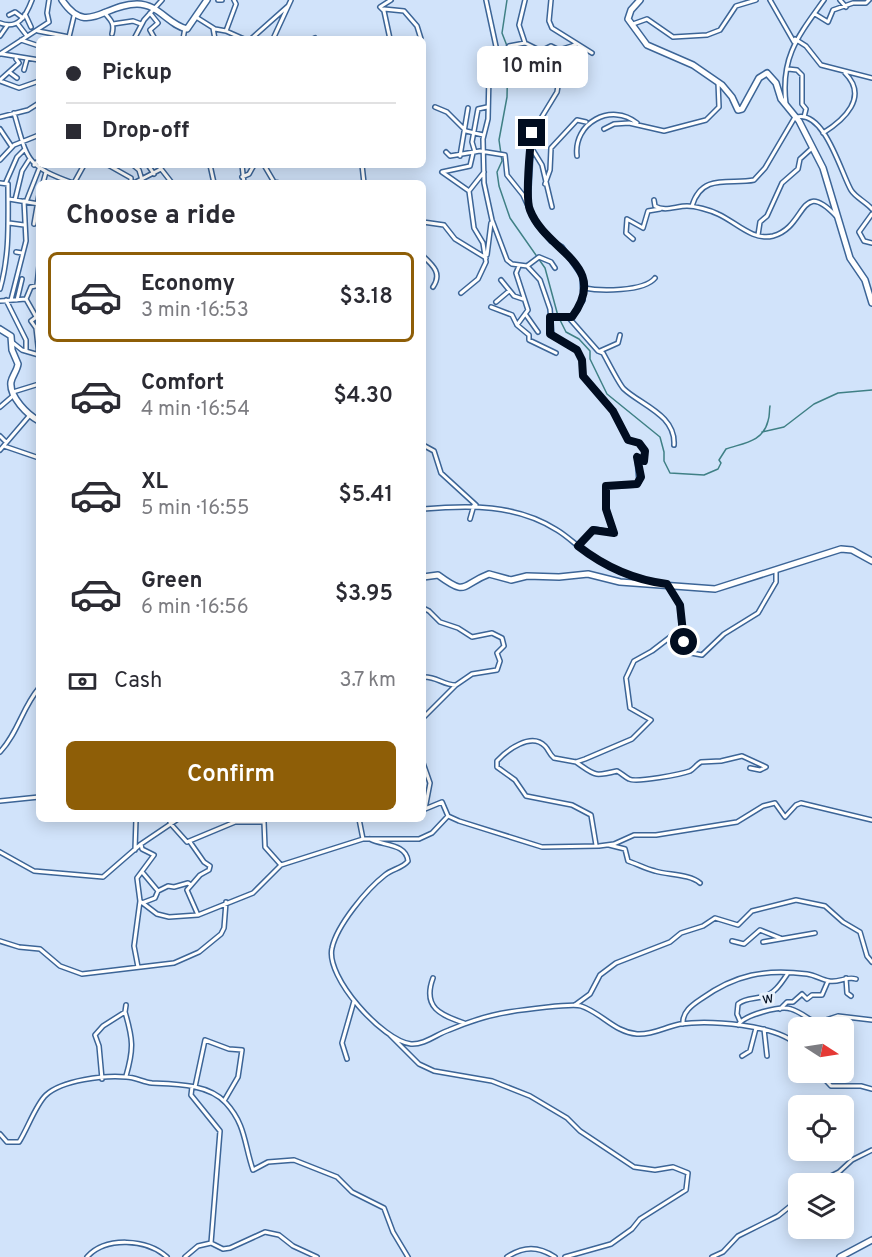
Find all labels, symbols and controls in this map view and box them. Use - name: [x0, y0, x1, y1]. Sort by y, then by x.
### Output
- callout: 10 min: [476, 46, 588, 88]
- text: 10 min: [502, 54, 563, 80]
- text: Pickup: [102, 60, 172, 87]
- text: Drop-off: [102, 118, 189, 145]
- route end: [518, 119, 545, 146]
- text: Choose a ride: [66, 199, 236, 233]
- icon: car: [69, 270, 123, 324]
- text: Economy: [141, 271, 235, 298]
- text: $3.18: [339, 284, 393, 311]
- text: 3 min · 16:53: [141, 298, 249, 324]
- icon: car: [69, 369, 123, 423]
- text: Comfort: [141, 370, 224, 397]
- text: $4.30: [333, 383, 393, 410]
- text: 4 min · 16:54: [141, 397, 250, 423]
- icon: car: [69, 468, 123, 522]
- text: XL: [141, 469, 168, 496]
- text: $5.41: [339, 482, 393, 509]
- text: 5 min · 16:55: [141, 496, 250, 522]
- icon: car: [69, 567, 123, 621]
- text: Green: [141, 568, 203, 595]
- text: $3.95: [335, 581, 393, 608]
- text: 6 min · 16:56: [141, 595, 249, 621]
- route start: [670, 628, 697, 655]
- icon: cash: [66, 665, 99, 698]
- text: Cash: [114, 668, 163, 695]
- text: 3.7 km: [340, 668, 396, 694]
- button: Confirm: [66, 741, 396, 810]
- street label: w: [761, 988, 775, 1010]
- north arrow: [788, 1017, 854, 1083]
- map controls: [788, 1017, 854, 1239]
- button: locate: [788, 1095, 854, 1161]
- button: layers: [788, 1173, 854, 1239]

